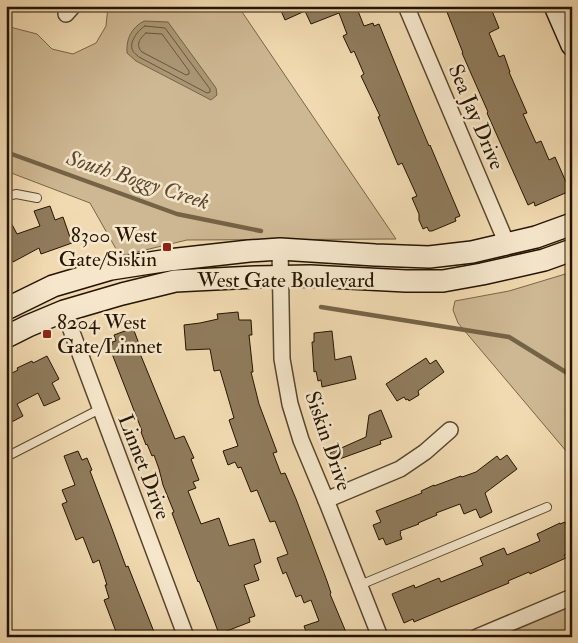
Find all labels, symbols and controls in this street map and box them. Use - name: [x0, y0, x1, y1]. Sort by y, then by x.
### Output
- street label: Sea Jay Drive: [442, 60, 510, 174]
- water label: South Boggy Creek: [62, 143, 213, 216]
- place label: 8300 West Gate/Siskin: [59, 222, 157, 273]
- marker: 8300 West Gate/Siskin: [161, 241, 173, 253]
- street label: West Gate Boulevard: [196, 267, 375, 294]
- place label: 8204 West Gate/Linnet: [57, 309, 163, 360]
- marker: 8204 West Gate/Linnet: [41, 328, 53, 340]
- street label: Siskin Drive: [298, 388, 358, 494]
- street label: Linnet Drive: [112, 411, 176, 524]

